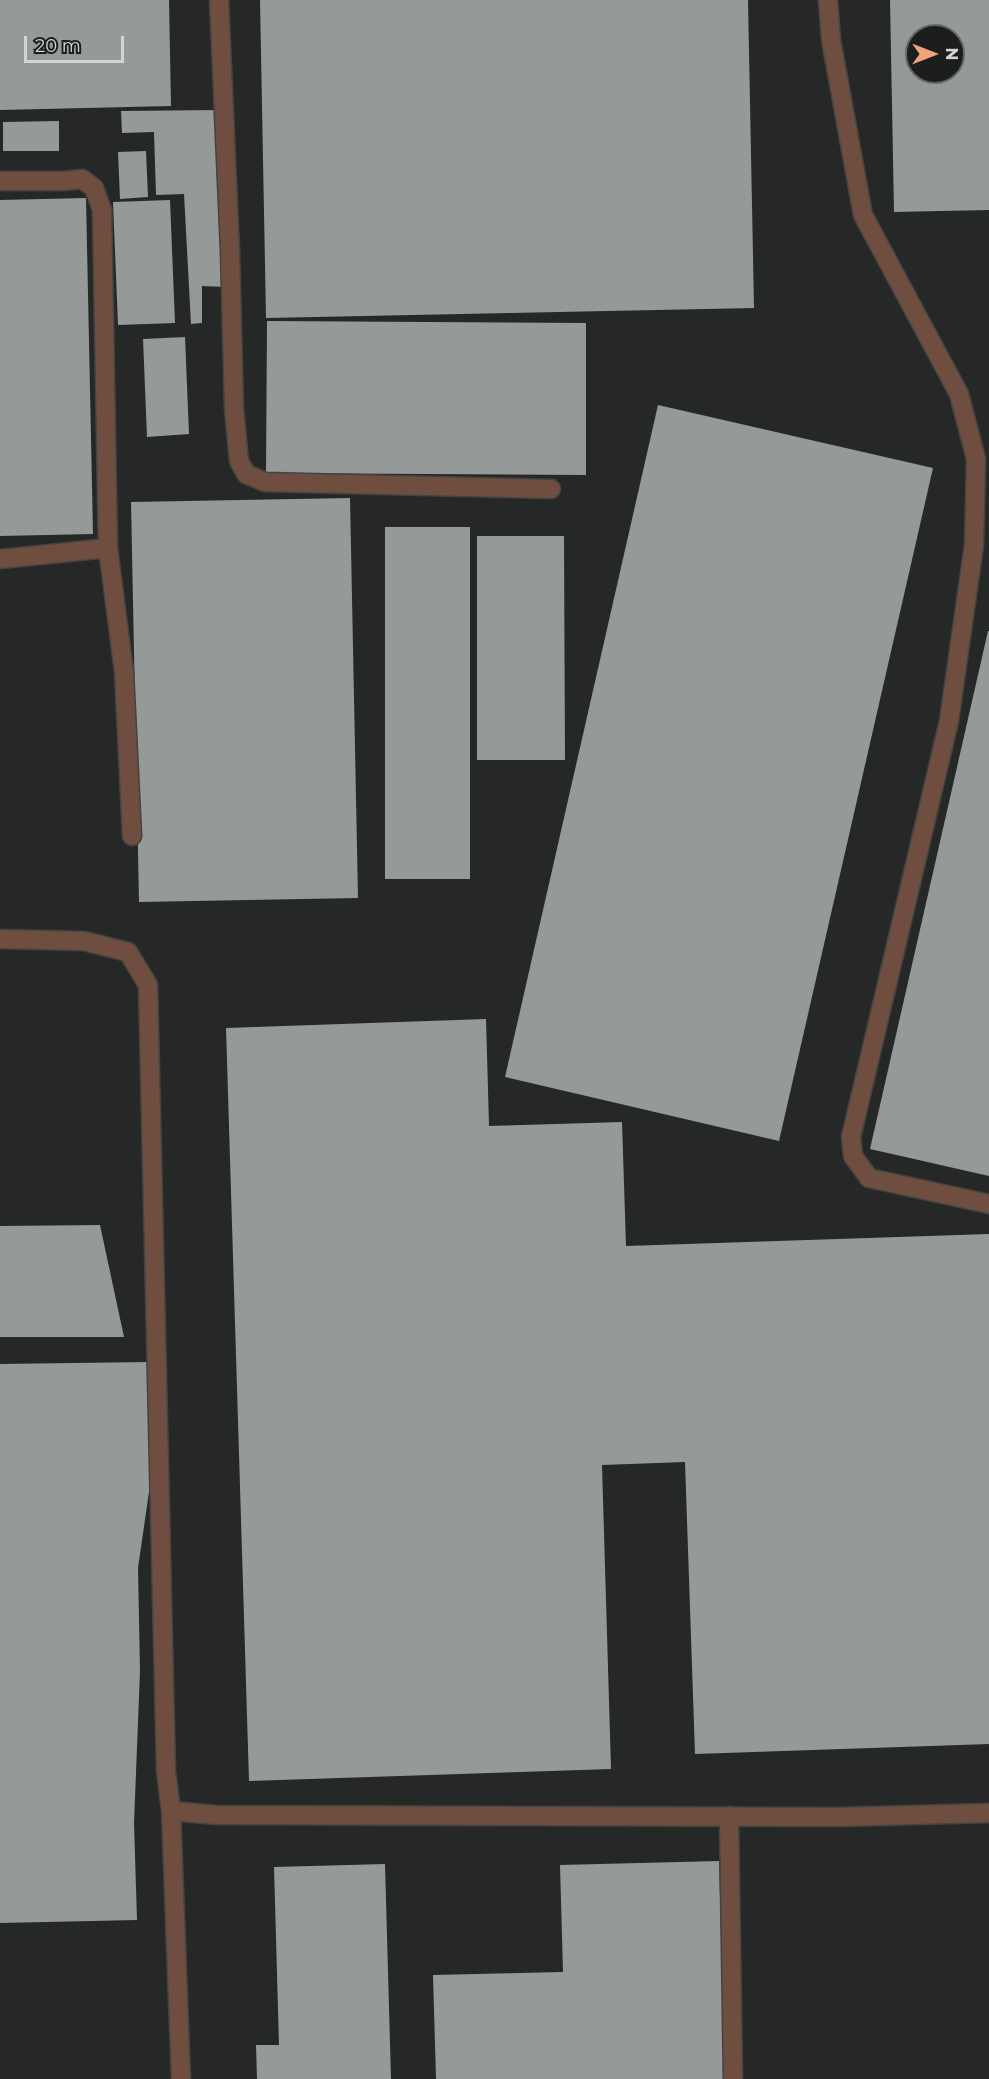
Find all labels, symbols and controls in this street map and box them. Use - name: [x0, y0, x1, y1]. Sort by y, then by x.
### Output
- scale bar: [27, 24, 128, 62]
- north arrow: [905, 24, 965, 84]
- text: 20 m: [35, 35, 81, 57]
- text: N: [942, 48, 961, 60]

